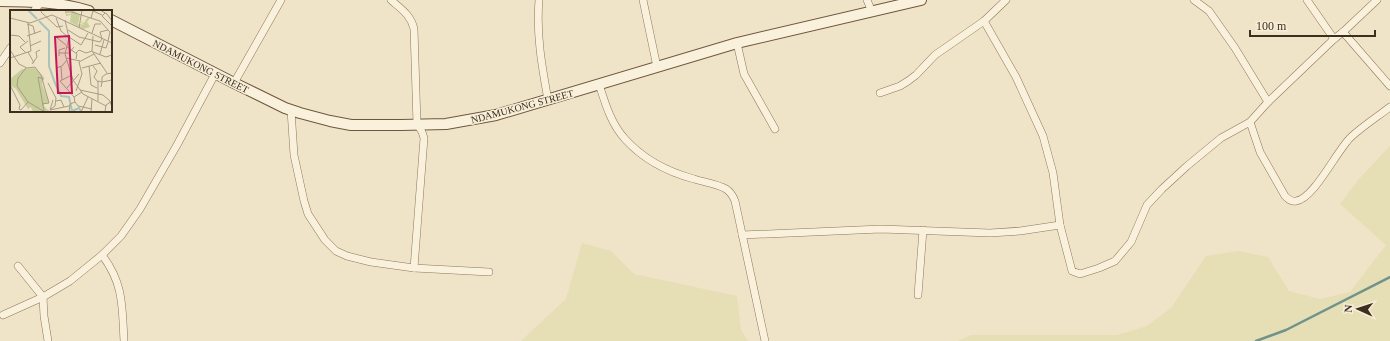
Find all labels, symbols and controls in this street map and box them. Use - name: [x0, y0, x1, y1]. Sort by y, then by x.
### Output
- inset map: [10, 10, 112, 112]
- scale bar: [1250, 12, 1375, 38]
- text: 100 m: [1256, 19, 1287, 33]
- street label: NDAMUKONG STREET: [151, 38, 250, 95]
- street label: NDAMUKONG STREET: [470, 87, 575, 125]
- north arrow: [1338, 289, 1378, 329]
- text: N: [1342, 304, 1354, 313]

